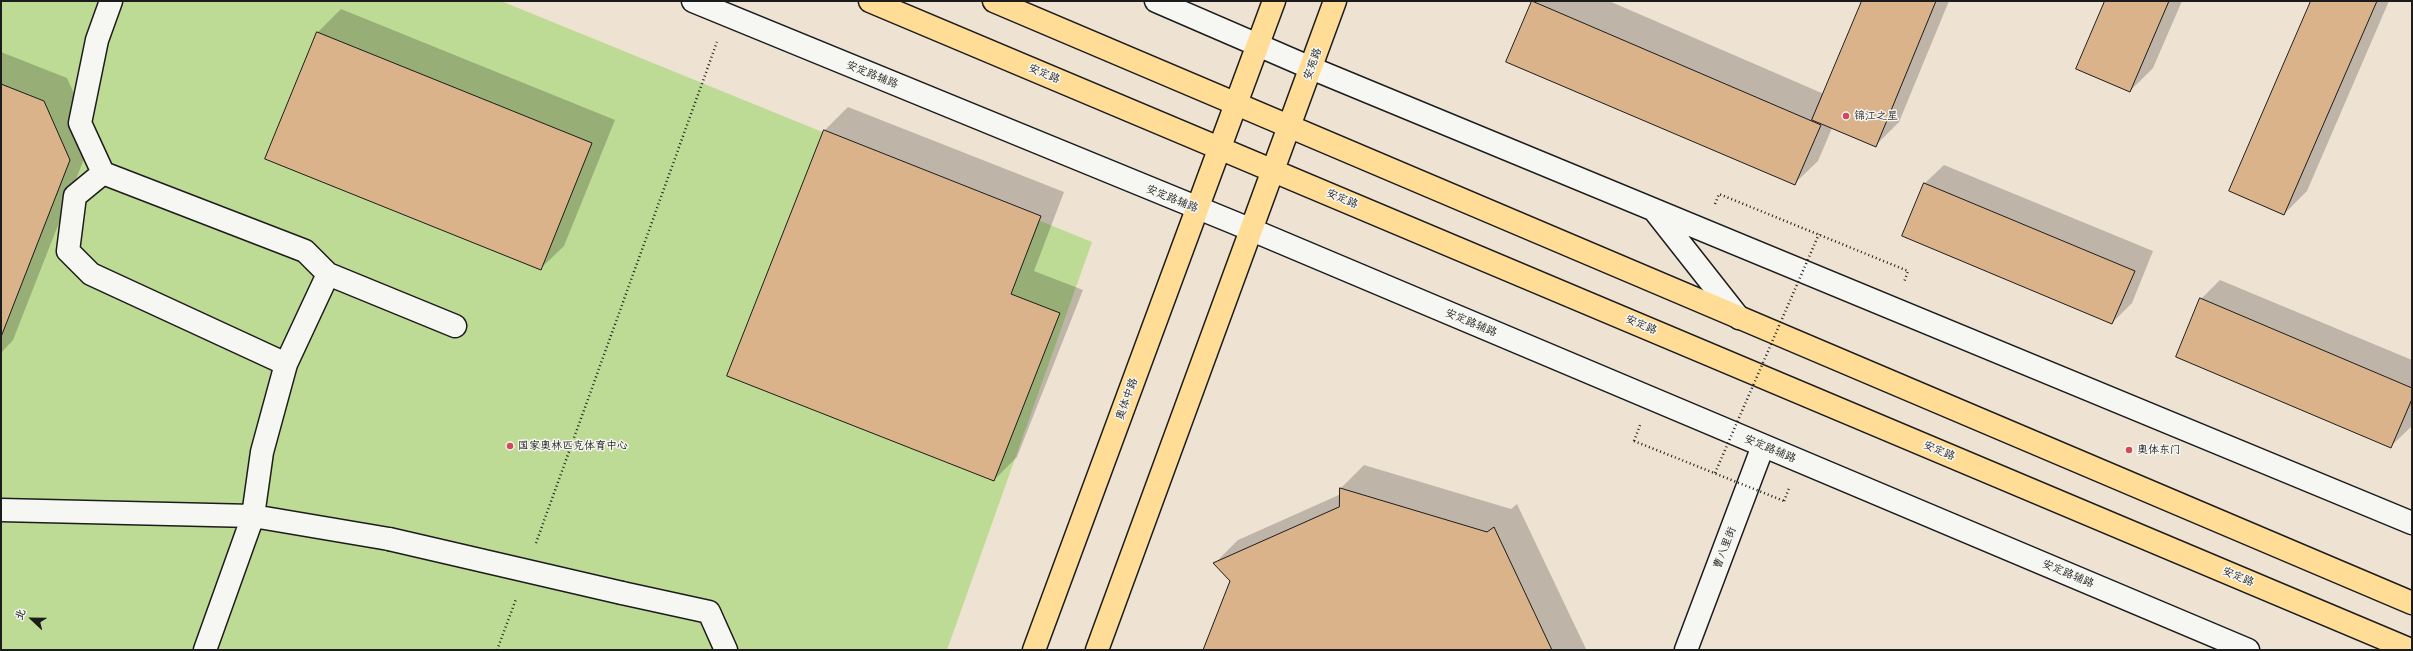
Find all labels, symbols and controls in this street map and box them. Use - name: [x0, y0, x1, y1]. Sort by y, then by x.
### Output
- street label: 安苑路: [1301, 46, 1325, 82]
- street label: 安定路辅路: [844, 59, 900, 91]
- street label: 安定路: [1026, 61, 1062, 87]
- place label: 锦江之星: [1854, 109, 1898, 123]
- marker: 锦江之星: [1841, 111, 1851, 121]
- street label: 安定路辅路: [1144, 183, 1200, 215]
- street label: 安定路: [1324, 186, 1360, 212]
- street label: 安定路辅路: [1443, 306, 1499, 340]
- street label: 安定路: [1623, 312, 1659, 338]
- street label: 奥体中路: [1113, 376, 1141, 422]
- street label: 安定路辅路: [1742, 432, 1798, 466]
- street label: 安定路: [1921, 438, 1957, 464]
- place label: 国家奥林匹克体育中心: [518, 439, 628, 453]
- marker: 国家奥林匹克体育中心: [505, 441, 515, 451]
- place label: 奥体东门: [2137, 443, 2181, 457]
- marker: 奥体东门: [2124, 445, 2134, 455]
- street label: 曹八里街: [1711, 525, 1739, 571]
- street label: 安定路辅路: [2040, 557, 2096, 591]
- street label: 安定路: [2220, 564, 2256, 590]
- north arrow: [12, 599, 52, 639]
- text: 北: [11, 606, 29, 622]

